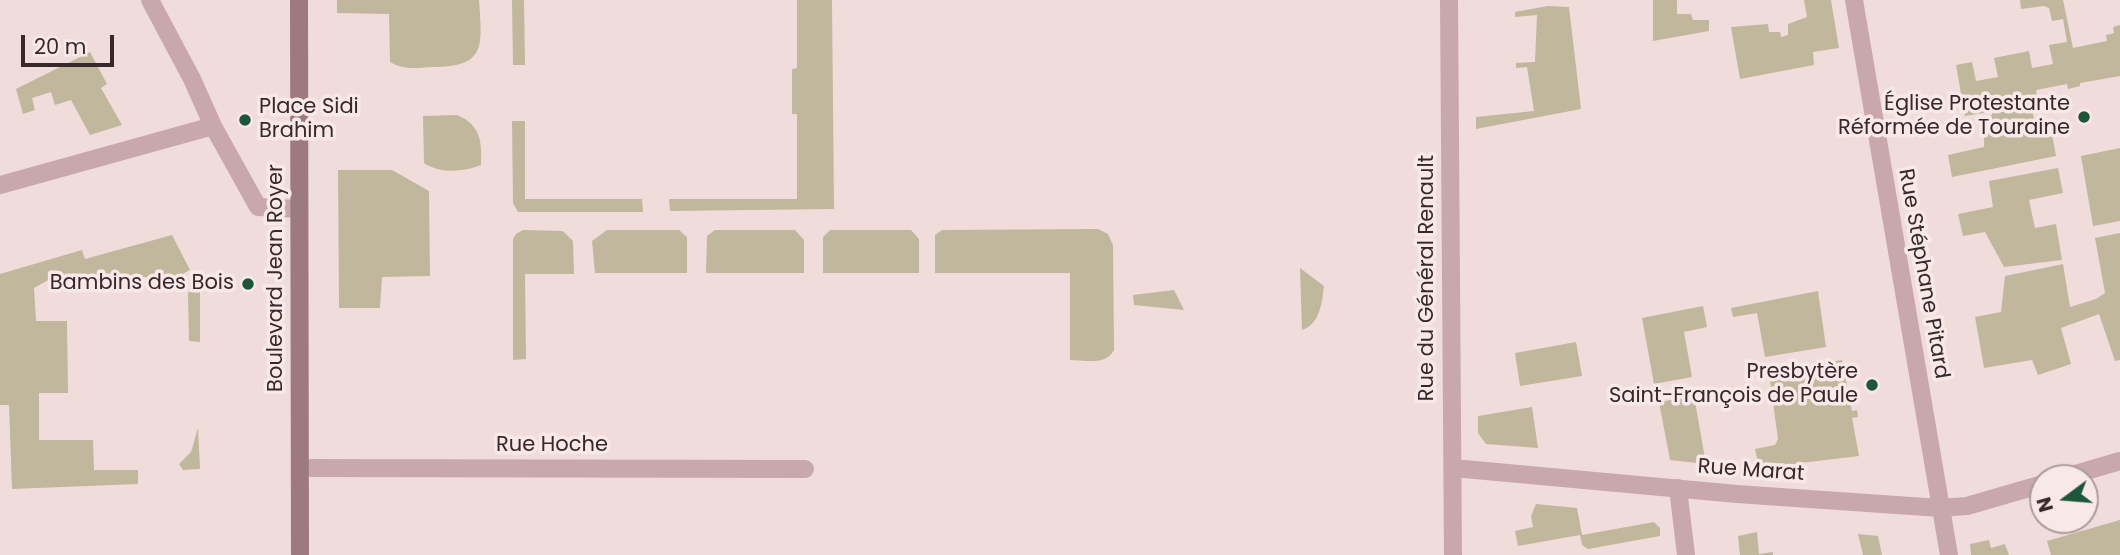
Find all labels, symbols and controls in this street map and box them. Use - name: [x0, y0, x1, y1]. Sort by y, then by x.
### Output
- scale bar: [24, 21, 117, 65]
- text: 20 m: [34, 32, 87, 61]
- place label: Église Protestante Réformée de Touraine: [1838, 92, 2070, 142]
- place label: Place Sidi Brahim: [259, 95, 359, 145]
- marker: Église Protestante Réformée de Touraine: [2076, 109, 2092, 125]
- marker: Place Sidi Brahim: [237, 112, 253, 128]
- street label: Rue du Général Renault: [1415, 155, 1441, 401]
- street label: Boulevard Jean Royer: [264, 164, 290, 392]
- street label: Rue Stéphane Pitard: [1892, 167, 1954, 381]
- place label: Bambins des Bois: [50, 271, 234, 297]
- marker: Bambins des Bois: [240, 276, 256, 292]
- place label: Presbytère Saint-François de Paule: [1609, 360, 1858, 410]
- marker: Presbytère Saint-François de Paule: [1864, 377, 1880, 393]
- street label: Rue Hoche: [496, 433, 608, 459]
- street label: Rue Marat: [1697, 455, 1805, 487]
- north arrow: [2029, 464, 2099, 534]
- text: N: [2030, 494, 2060, 515]

